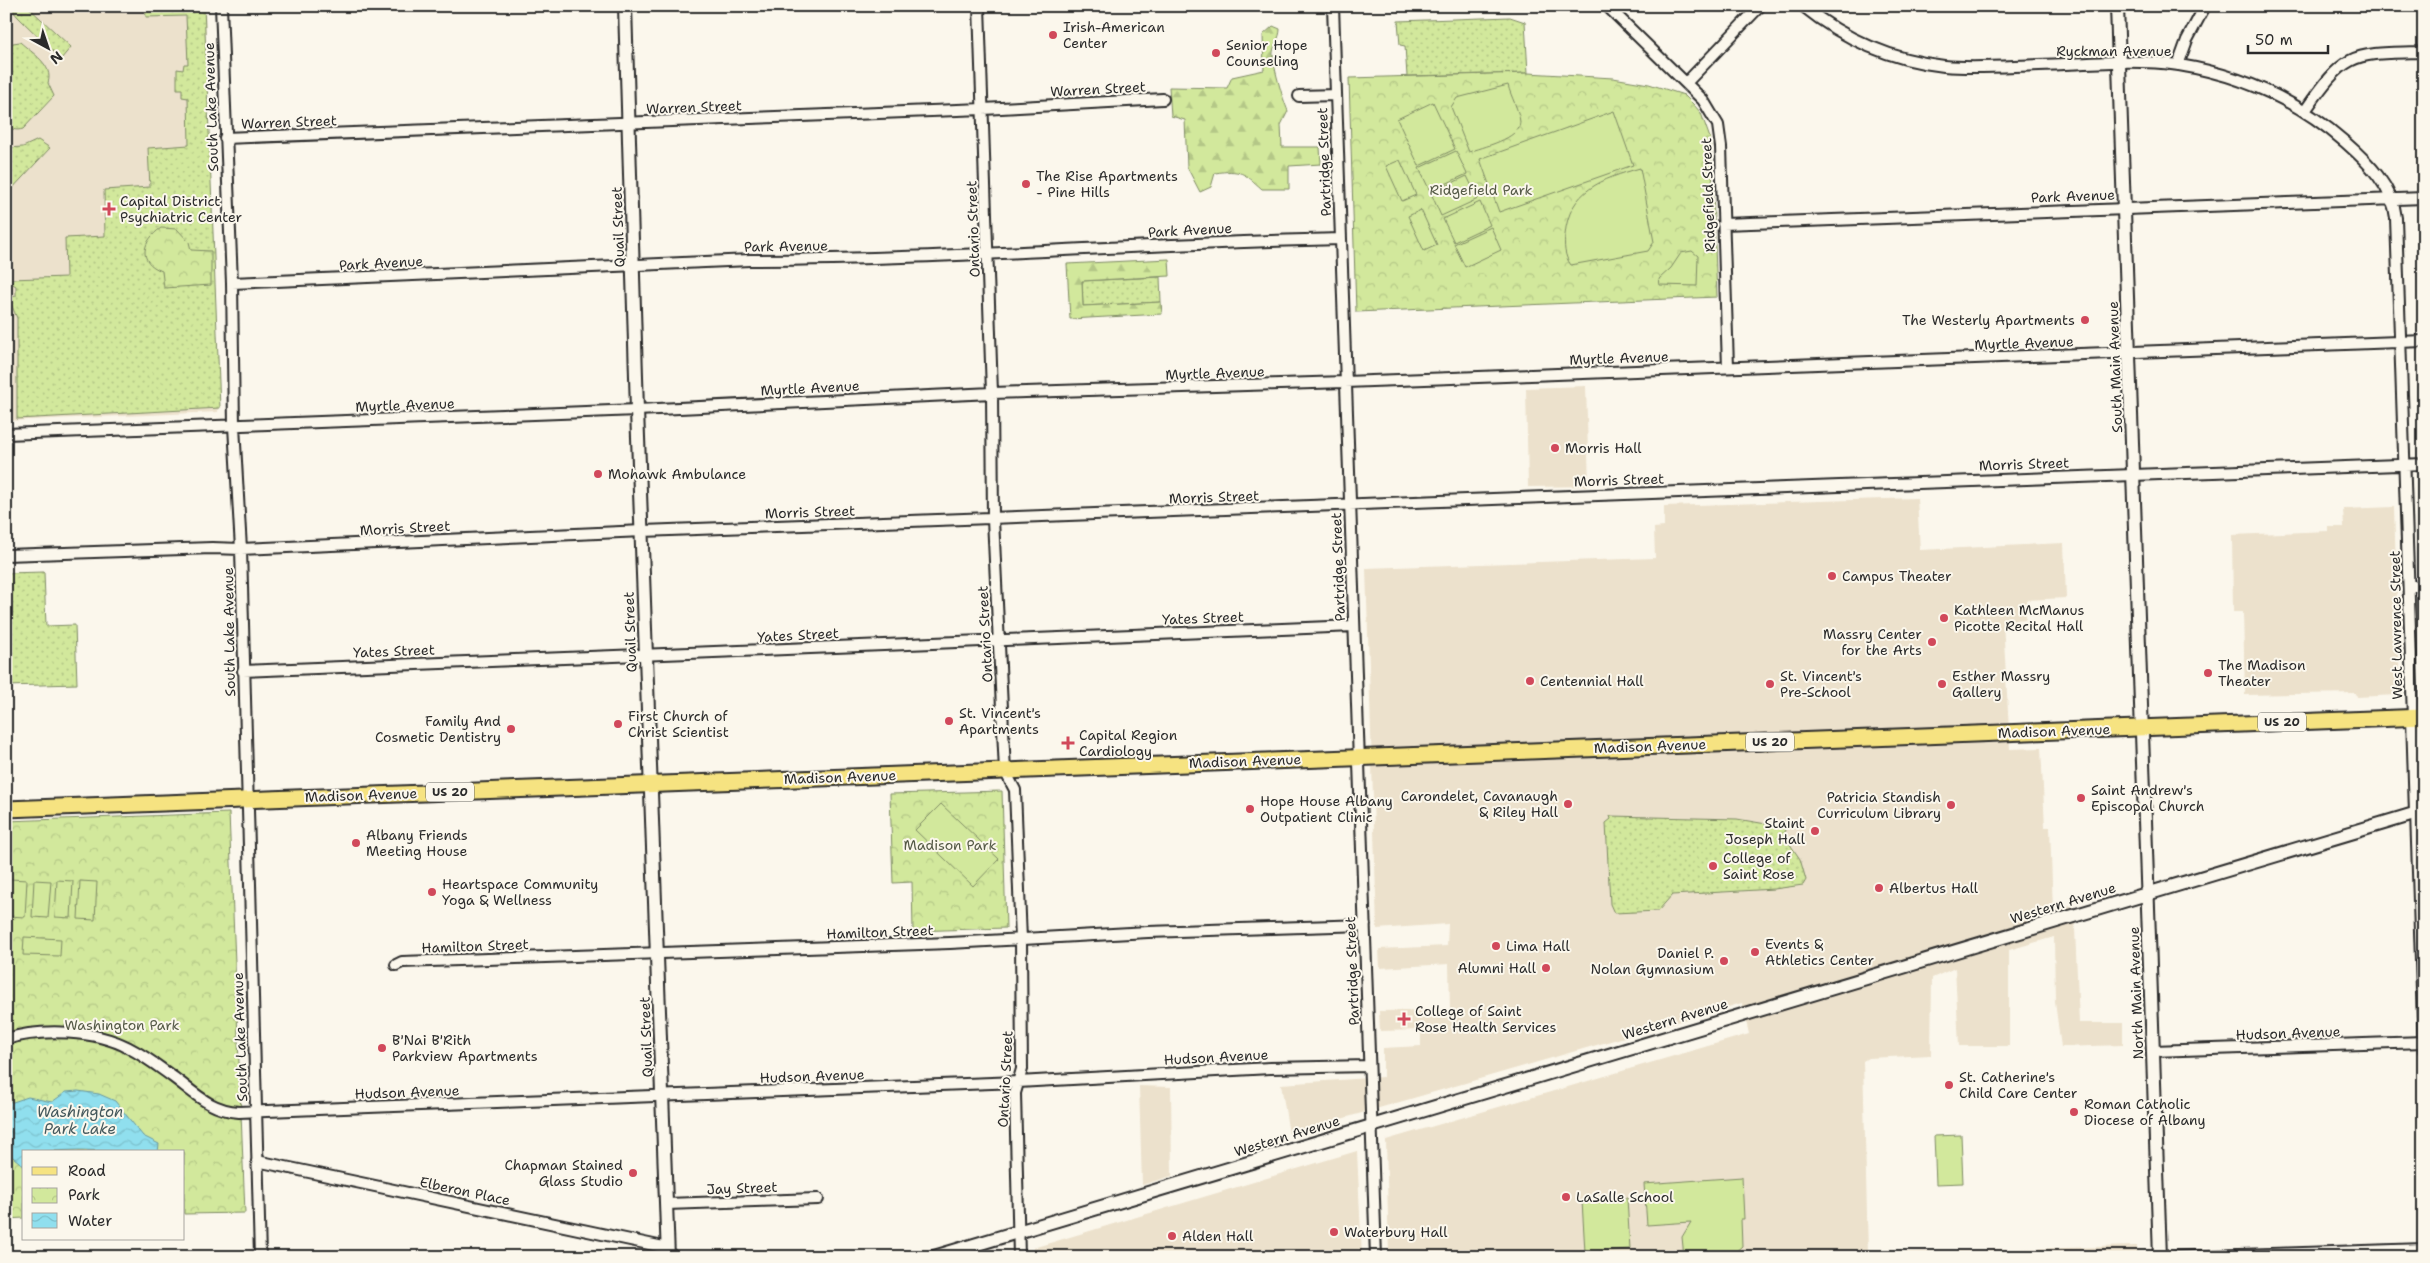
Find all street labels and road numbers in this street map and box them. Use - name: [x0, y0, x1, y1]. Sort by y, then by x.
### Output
- street label: South Lake Avenue: [200, 42, 222, 172]
- street label: Ryckman Avenue: [2056, 42, 2172, 60]
- street label: Warren Street: [1050, 78, 1146, 100]
- street label: Warren Street: [646, 96, 742, 118]
- street label: Partridge Street: [1313, 107, 1335, 217]
- street label: Warren Street: [241, 111, 337, 133]
- street label: Ridgefield Street: [1697, 138, 1719, 252]
- street label: Ontario Street: [962, 180, 984, 278]
- street label: Quail Street: [608, 186, 628, 268]
- street label: Park Avenue: [2031, 186, 2115, 206]
- street label: Park Avenue: [1147, 219, 1233, 241]
- street label: Park Avenue: [744, 236, 828, 256]
- street label: Park Avenue: [338, 252, 424, 274]
- street label: South Main Avenue: [2104, 301, 2126, 433]
- street label: Myrtle Avenue: [1974, 332, 2074, 354]
- street label: Myrtle Avenue: [1569, 347, 1669, 369]
- street label: Myrtle Avenue: [1165, 362, 1265, 384]
- street label: Myrtle Avenue: [760, 376, 860, 400]
- street label: Myrtle Avenue: [355, 394, 455, 416]
- street label: Morris Street: [1978, 453, 2070, 475]
- street label: Morris Street: [1573, 469, 1665, 491]
- street label: Morris Street: [1168, 486, 1260, 508]
- street label: Morris Street: [764, 501, 856, 523]
- street label: Partridge Street: [1327, 512, 1349, 622]
- street label: Morris Street: [359, 517, 451, 539]
- street label: West Lawrence Street: [2386, 550, 2406, 700]
- street label: South Lake Avenue: [219, 567, 239, 697]
- street label: Ontario Street: [973, 585, 997, 683]
- street label: Quail Street: [620, 591, 640, 673]
- street label: Yates Street: [1162, 608, 1244, 628]
- street label: Yates Street: [757, 624, 839, 646]
- street label: Yates Street: [353, 641, 435, 661]
- road number: US 20: [2258, 712, 2306, 732]
- street label: Madison Avenue: [1998, 720, 2111, 742]
- road number: US 20: [1746, 732, 1794, 752]
- street label: Madison Avenue: [1594, 735, 1707, 757]
- street label: Madison Avenue: [1189, 750, 1302, 772]
- street label: Madison Avenue: [784, 766, 897, 788]
- road number: US 20: [426, 782, 474, 802]
- street label: Madison Avenue: [305, 784, 418, 806]
- street label: Western Avenue: [2008, 878, 2118, 928]
- street label: Partridge Street: [1341, 916, 1363, 1026]
- street label: Hamilton Street: [826, 921, 934, 943]
- street label: North Main Avenue: [2125, 926, 2147, 1060]
- street label: Hamilton Street: [421, 935, 529, 957]
- street label: South Lake Avenue: [229, 972, 251, 1102]
- street label: Western Avenue: [1620, 994, 1730, 1044]
- street label: Quail Street: [636, 996, 656, 1078]
- street label: Hudson Avenue: [2235, 1022, 2341, 1044]
- street label: Ontario Street: [993, 1030, 1017, 1128]
- street label: Hudson Avenue: [1163, 1045, 1269, 1069]
- street label: Hudson Avenue: [759, 1065, 865, 1087]
- street label: Hudson Avenue: [354, 1081, 460, 1103]
- street label: Western Avenue: [1232, 1111, 1342, 1161]
- street label: Elberon Place: [418, 1173, 512, 1209]
- street label: Jay Street: [706, 1178, 778, 1198]

